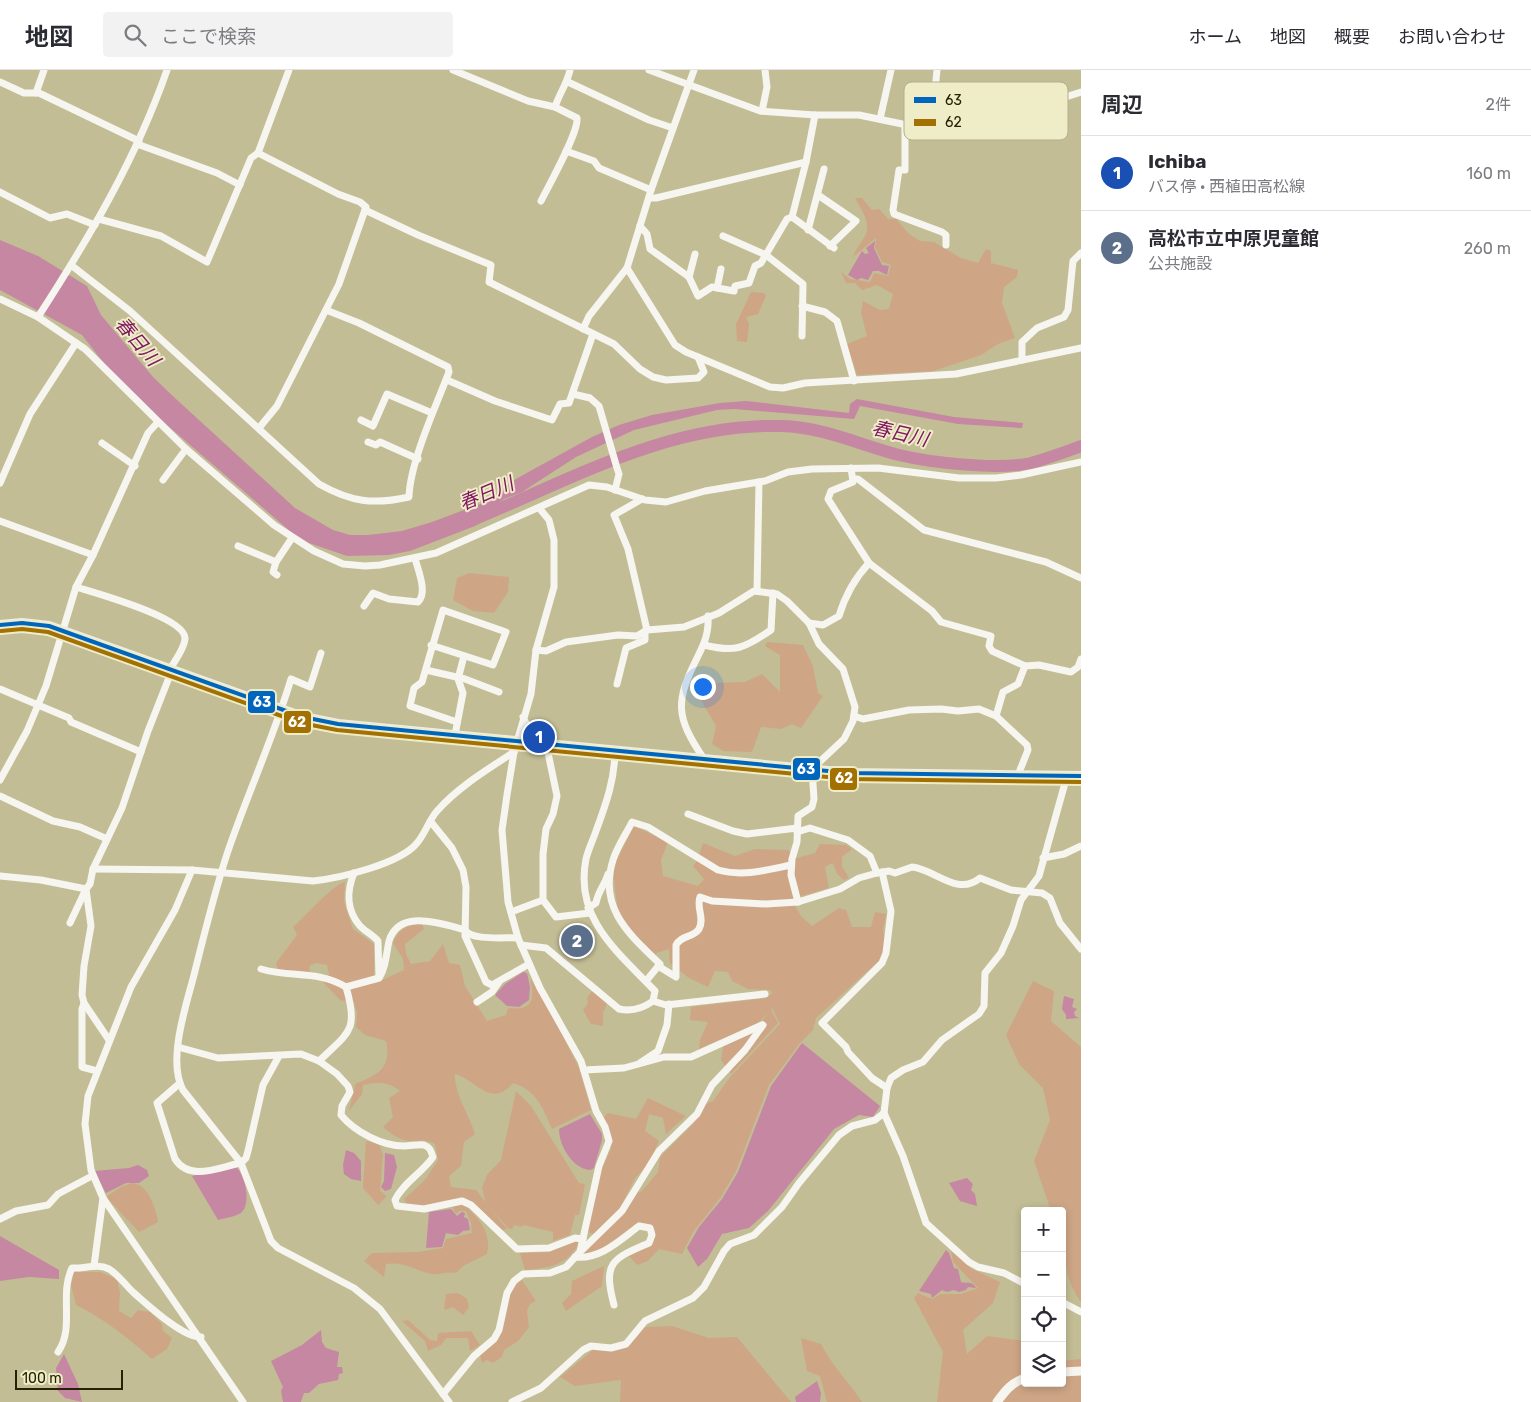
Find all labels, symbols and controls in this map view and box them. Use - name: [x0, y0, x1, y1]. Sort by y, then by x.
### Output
- search box: [103, 12, 453, 57]
- icon: search: [121, 21, 149, 49]
- text: 地図: [25, 23, 73, 51]
- text: ここで検索: [161, 25, 256, 48]
- text: ホーム: [1189, 26, 1242, 48]
- text: 地図: [1270, 26, 1306, 48]
- text: 概要: [1334, 26, 1370, 48]
- text: お問い合わせ: [1398, 26, 1506, 48]
- legend: [904, 82, 1068, 140]
- text: 63: [945, 92, 962, 109]
- text: 周辺: [1101, 92, 1143, 117]
- text: 2件: [1486, 95, 1511, 114]
- text: 62: [945, 114, 962, 131]
- text: Ichiba: [1148, 150, 1206, 173]
- text: 1: [1113, 164, 1121, 183]
- text: 160 m: [1466, 164, 1511, 183]
- text: バス停 · 西植田高松線: [1148, 177, 1305, 196]
- text: 高松市立中原児童館: [1148, 227, 1319, 250]
- text: 2: [1112, 239, 1122, 258]
- text: 260 m: [1464, 239, 1511, 258]
- text: 公共施設: [1148, 254, 1212, 273]
- water label: 春日川: [110, 312, 166, 372]
- water label: 春日川: [870, 416, 932, 452]
- water label: 春日川: [455, 471, 519, 515]
- your location: [690, 674, 716, 700]
- line badge: 63: [247, 690, 276, 714]
- text: 63: [253, 694, 271, 711]
- line badge: 62: [283, 710, 312, 734]
- text: 62: [288, 714, 306, 731]
- pin: 1: [523, 718, 555, 756]
- line badge: 63: [792, 757, 821, 781]
- text: 63: [797, 761, 815, 778]
- line badge: 62: [829, 767, 858, 791]
- text: 62: [835, 770, 853, 787]
- pin: 2: [561, 922, 593, 960]
- map controls: [1021, 1207, 1066, 1387]
- button: +: [1021, 1207, 1066, 1252]
- button: −: [1021, 1252, 1066, 1297]
- button: locate: [1021, 1297, 1066, 1342]
- button: layers: [1021, 1342, 1066, 1387]
- scale bar: [15, 1367, 122, 1390]
- text: 100 m: [22, 1370, 62, 1387]

